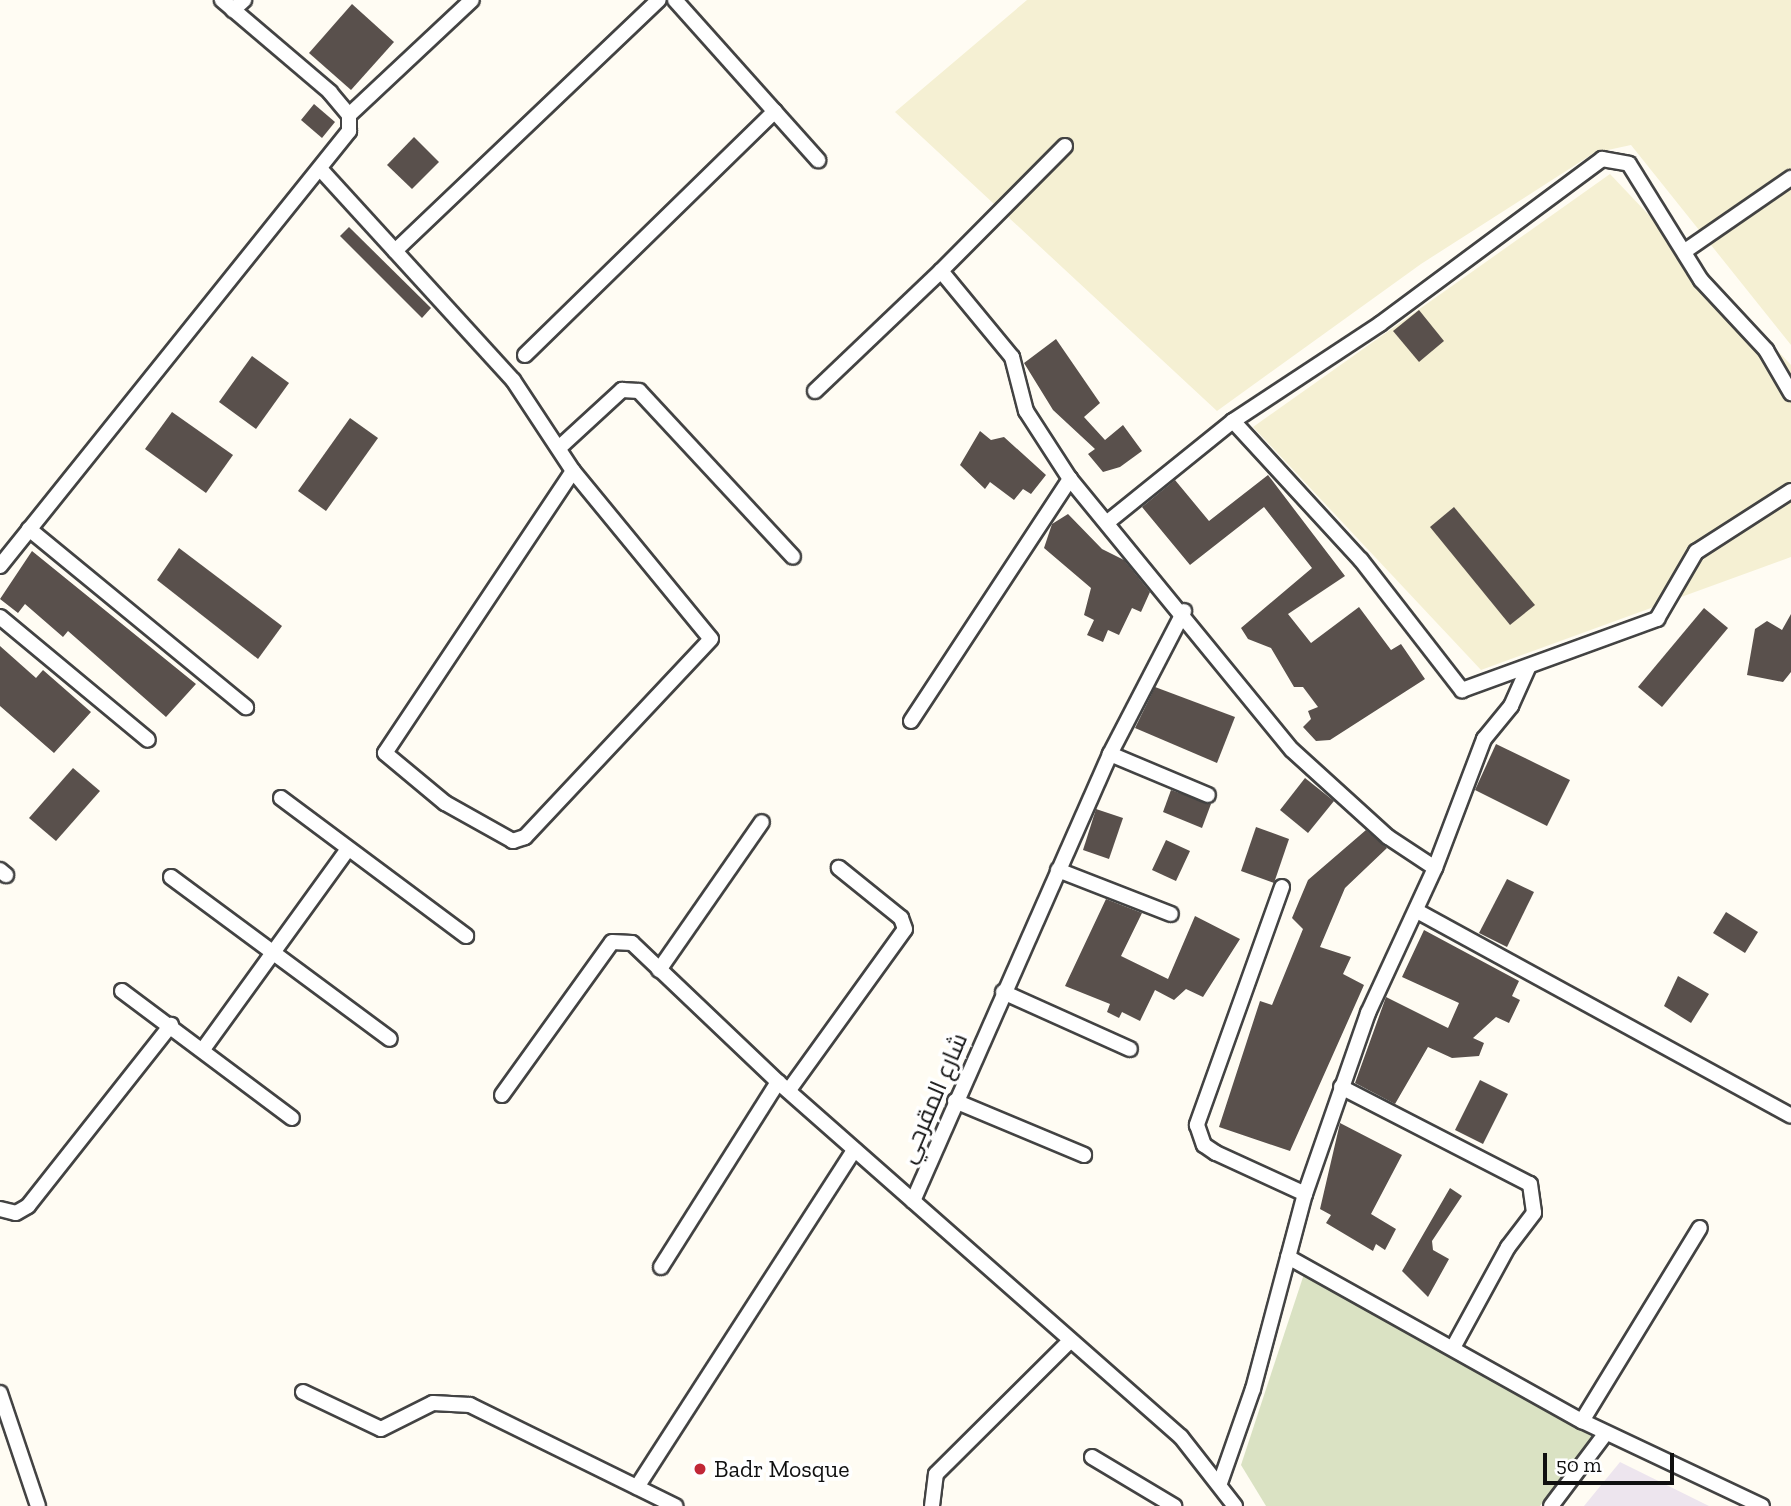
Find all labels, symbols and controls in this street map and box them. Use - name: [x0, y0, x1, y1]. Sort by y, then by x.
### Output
- street label: شارع المقرحي: [893, 1029, 973, 1167]
- scale bar: [1546, 1440, 1677, 1484]
- text: 50 m: [1556, 1452, 1602, 1477]
- place label: Badr Mosque: [714, 1455, 850, 1483]
- marker: Badr Mosque: [692, 1461, 708, 1477]

